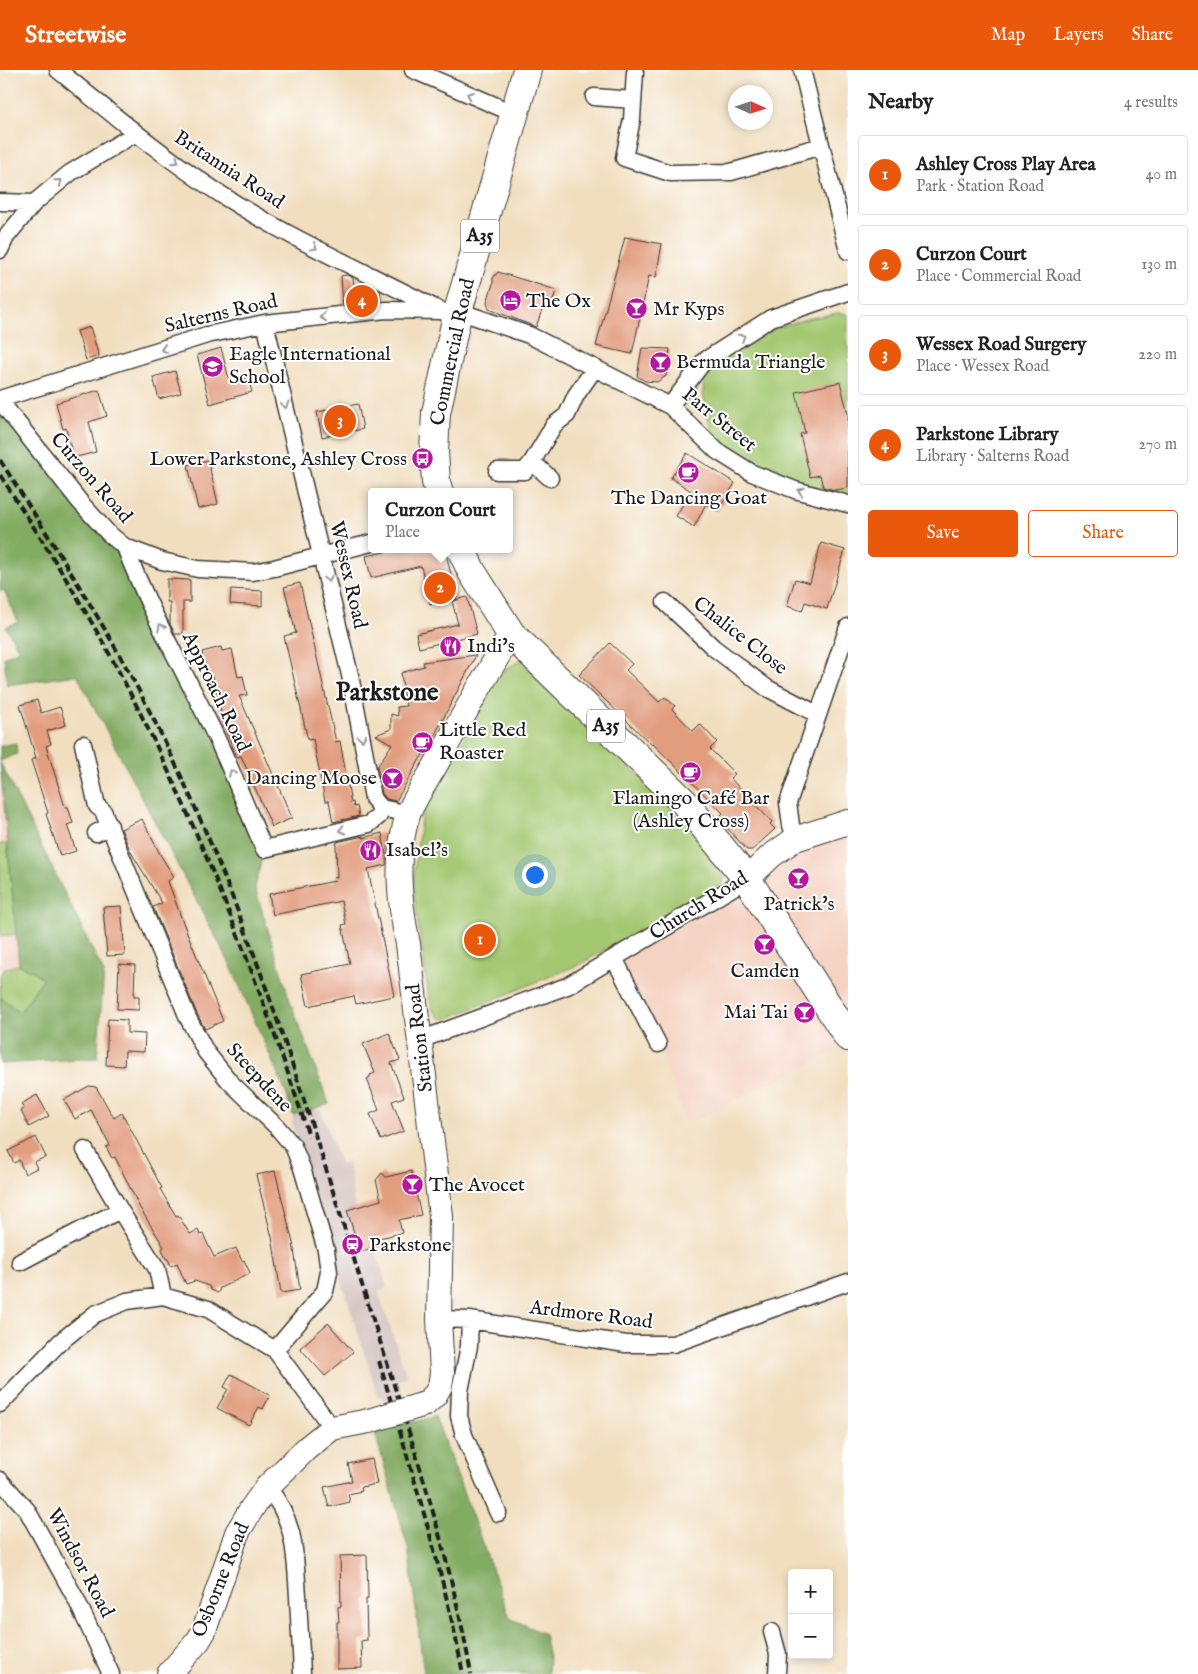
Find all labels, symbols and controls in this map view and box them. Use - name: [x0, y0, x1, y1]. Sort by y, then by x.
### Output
- text: Streetwise: [25, 20, 126, 51]
- text: Map: [991, 24, 1025, 47]
- text: Layers: [1053, 24, 1104, 47]
- text: Share: [1132, 24, 1173, 47]
- north arrow: [728, 85, 773, 130]
- text: Nearby: [868, 89, 933, 116]
- one-way arrow: [466, 90, 475, 101]
- text: 4 results: [1124, 93, 1178, 113]
- street label: Britannia Road: [169, 125, 289, 215]
- text: Ashley Cross Play Area: [916, 153, 1096, 177]
- one-way arrow: [170, 156, 179, 164]
- text: 1: [882, 165, 888, 185]
- text: 40 m: [1145, 165, 1177, 185]
- text: Park · Station Road: [916, 177, 1044, 197]
- one-way arrow: [53, 180, 62, 188]
- road number: A35: [461, 220, 499, 252]
- one-way arrow: [308, 241, 317, 251]
- text: Curzon Court: [916, 243, 1027, 267]
- text: 2: [881, 255, 889, 275]
- text: 130 m: [1141, 255, 1177, 275]
- text: Place · Commercial Road: [916, 267, 1081, 287]
- street label: Commercial Road: [425, 276, 481, 428]
- pin: 4: [346, 282, 378, 320]
- street label: Salterns Road: [162, 289, 280, 339]
- hotel icon: The Ox: [498, 289, 522, 313]
- place label: The Ox: [526, 289, 591, 314]
- bar icon: Mr Kyps: [625, 297, 649, 321]
- place label: Mr Kyps: [653, 297, 724, 322]
- one-way arrow: [319, 311, 327, 322]
- one-way arrow: [736, 333, 745, 343]
- text: Wessex Road Surgery: [916, 333, 1086, 357]
- place label: Eagle International School: [229, 342, 391, 390]
- one-way arrow: [160, 343, 169, 353]
- text: 3: [882, 345, 888, 365]
- text: 220 m: [1138, 345, 1177, 365]
- bar icon: Bermuda Triangle: [648, 350, 672, 374]
- place label: Bermuda Triangle: [676, 350, 826, 375]
- school or university icon: Eagle International School: [201, 354, 225, 378]
- text: Place · Wessex Road: [916, 357, 1049, 377]
- street label: Parr Street: [677, 382, 761, 458]
- one-way arrow: [279, 400, 290, 409]
- pin: 3: [324, 402, 356, 440]
- text: Parkstone Library: [916, 423, 1059, 447]
- street label: Curzon Road: [45, 427, 137, 529]
- text: 4: [881, 435, 889, 455]
- text: 270 m: [1138, 435, 1177, 455]
- place label: Lower Parkstone, Ashley Cross: [150, 447, 407, 472]
- bus stop icon: Lower Parkstone, Ashley Cross: [411, 447, 435, 471]
- text: Library · Salterns Road: [916, 447, 1069, 467]
- cafe icon: The Dancing Goat: [677, 460, 701, 484]
- place label: The Dancing Goat: [611, 486, 767, 511]
- one-way arrow: [797, 487, 806, 497]
- popup: [368, 488, 513, 553]
- text: Curzon Court: [385, 499, 496, 523]
- button: Save: [868, 510, 1018, 557]
- button: Share: [1028, 510, 1178, 557]
- street label: Wessex Road: [323, 519, 373, 632]
- text: Place: [385, 523, 420, 543]
- pin: 2: [424, 569, 456, 607]
- one-way arrow: [322, 575, 333, 584]
- street label: Chalice Close: [688, 591, 792, 681]
- one-way arrow: [157, 623, 167, 632]
- street label: Approach Road: [176, 627, 256, 757]
- restaurant icon: Indi's: [439, 634, 463, 658]
- place label: Indi's: [467, 634, 515, 659]
- district label: Parkstone: [335, 677, 439, 709]
- road number: A35: [587, 710, 625, 742]
- place label: Little Red Roaster: [439, 718, 526, 766]
- cafe icon: Little Red Roaster: [411, 730, 435, 754]
- one-way arrow: [356, 734, 367, 743]
- cafe icon: Flamingo Café Bar (Ashley Cross): [679, 760, 703, 784]
- place label: Dancing Moose: [245, 766, 377, 791]
- bar icon: Dancing Moose: [381, 766, 405, 790]
- one-way arrow: [228, 769, 239, 778]
- place label: Flamingo Café Bar (Ashley Cross): [612, 786, 770, 834]
- one-way arrow: [338, 824, 347, 835]
- restaurant icon: Isabel's: [358, 838, 382, 862]
- place label: Isabel's: [386, 838, 448, 863]
- your location: [522, 862, 548, 888]
- street label: Church Road: [645, 866, 753, 946]
- bar icon: Patrick's: [787, 866, 811, 890]
- place label: Patrick's: [763, 892, 835, 917]
- pin: 1: [464, 921, 496, 959]
- bar icon: Camden: [753, 933, 777, 957]
- place label: Camden: [731, 959, 800, 984]
- street label: Station Road: [401, 982, 439, 1094]
- place label: Mai Tai: [724, 1000, 788, 1025]
- bar icon: Mai Tai: [792, 1000, 816, 1024]
- street label: Steepdene: [221, 1038, 297, 1118]
- bar icon: The Avocet: [401, 1173, 425, 1197]
- place label: The Avocet: [429, 1173, 525, 1198]
- station icon: Parkstone: [341, 1233, 365, 1257]
- place label: Parkstone: [369, 1233, 451, 1258]
- street label: Ardmore Road: [527, 1295, 654, 1335]
- street label: Windsor Road: [41, 1504, 119, 1622]
- street label: Osborne Road: [187, 1519, 256, 1641]
- map controls: [788, 1569, 833, 1659]
- button: +: [788, 1569, 833, 1614]
- button: −: [788, 1614, 833, 1659]

